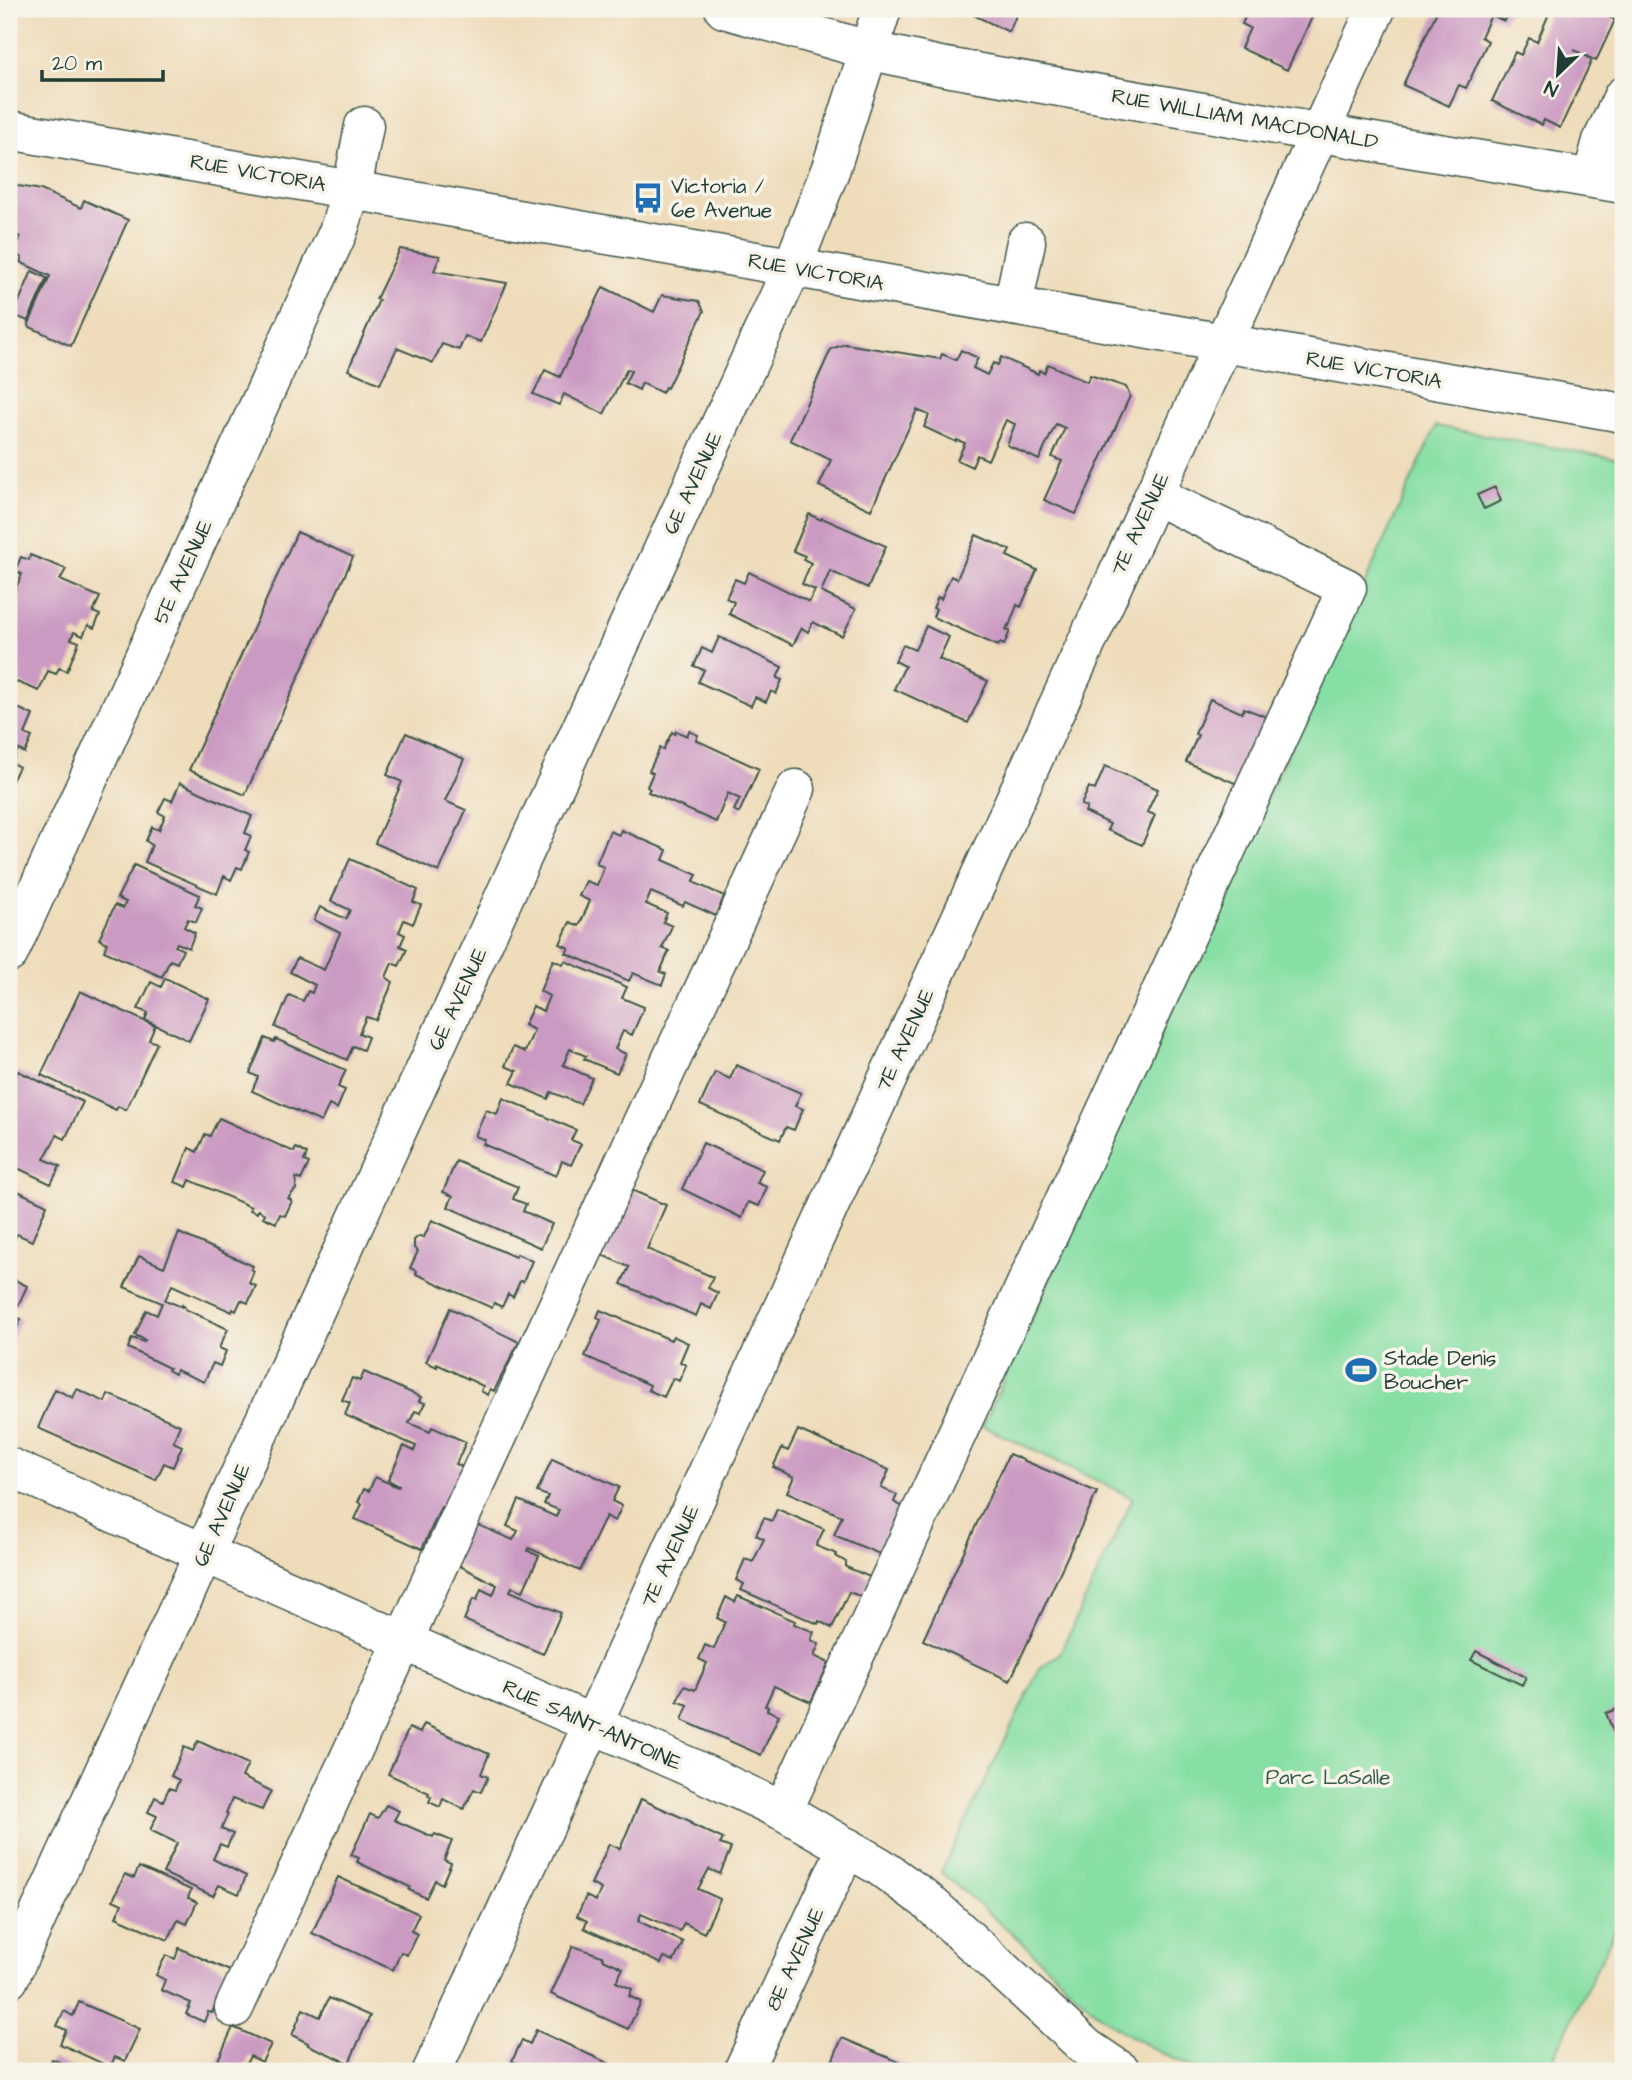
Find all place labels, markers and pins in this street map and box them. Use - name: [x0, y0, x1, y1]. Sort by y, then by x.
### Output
- place label: Victoria / 6e Avenue: [671, 172, 772, 225]
- bus stop icon: Victoria / 6e Avenue: [631, 181, 665, 215]
- place label: Stade Denis Boucher: [1384, 1344, 1496, 1397]
- sports icon: Stade Denis Boucher: [1344, 1353, 1378, 1387]

